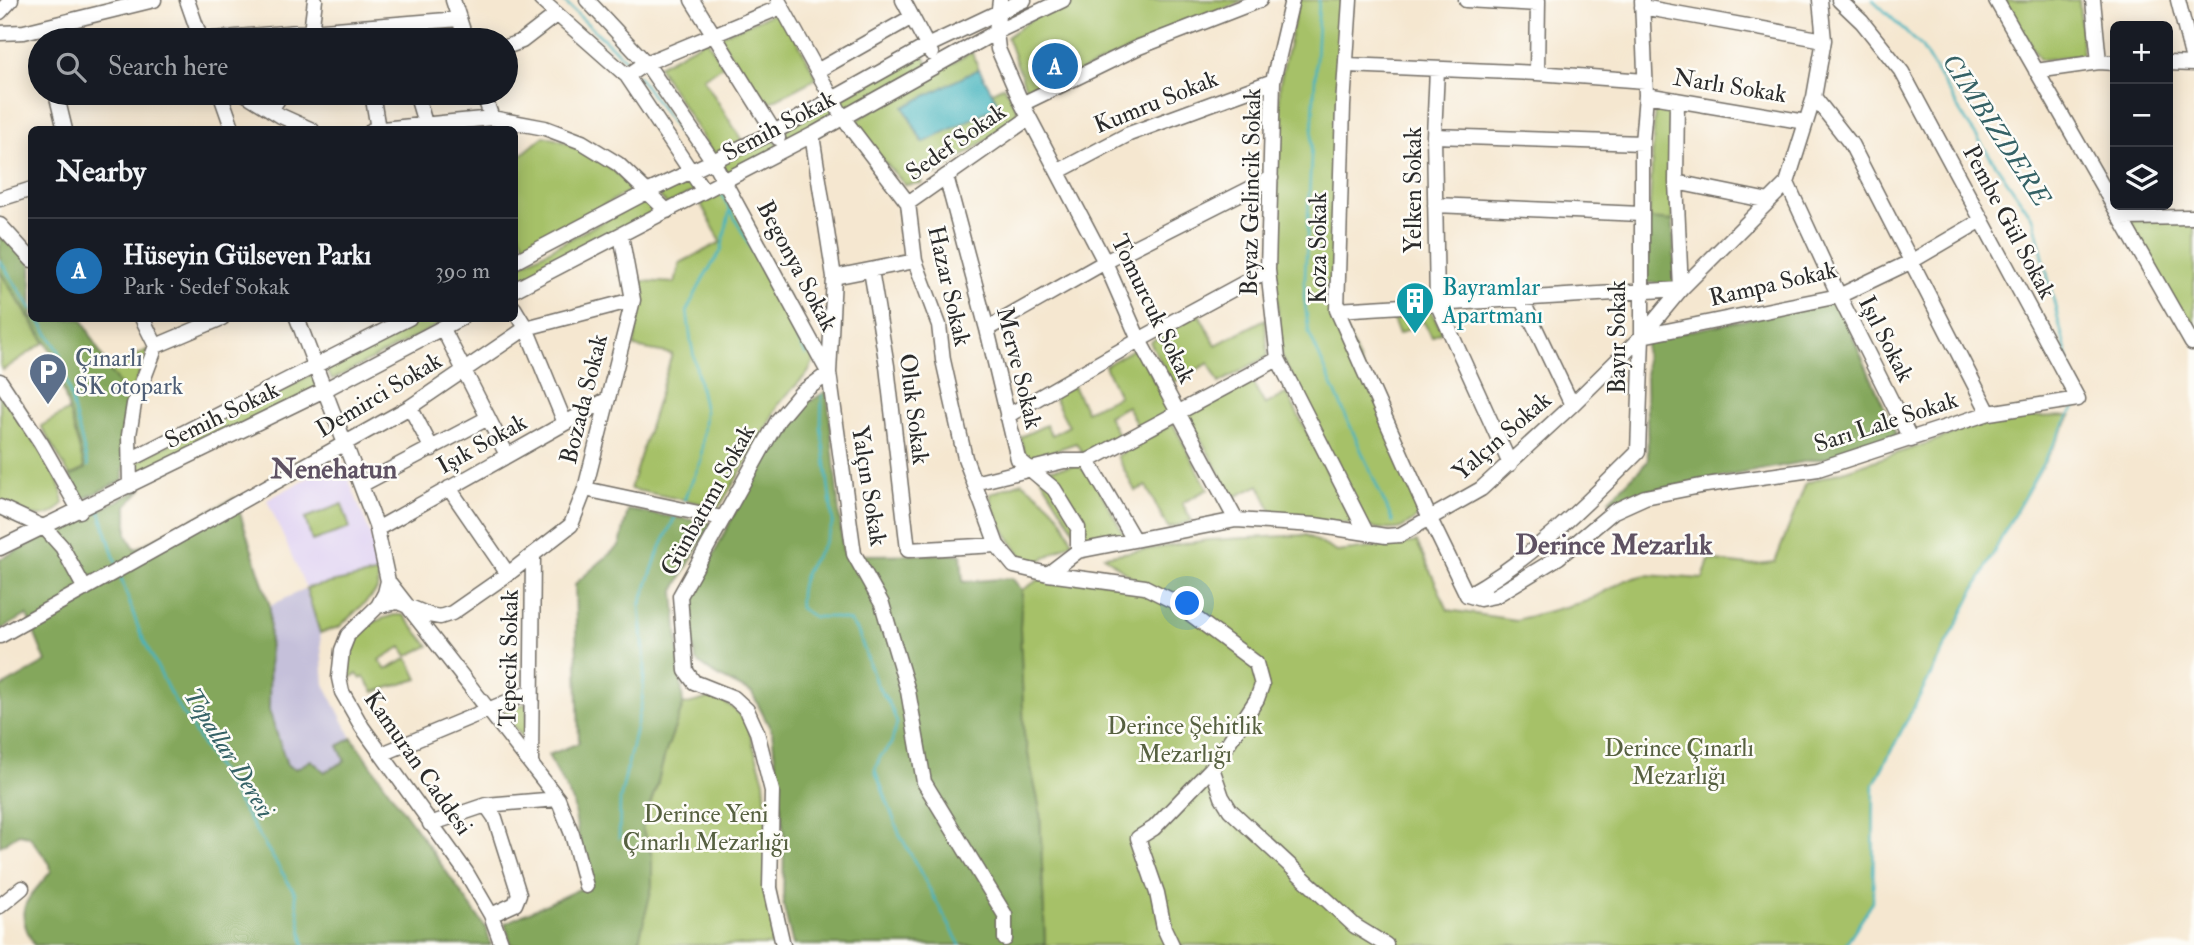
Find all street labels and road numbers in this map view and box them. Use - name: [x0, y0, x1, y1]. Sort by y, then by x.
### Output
- street label: Narlı Sokak: [1671, 62, 1790, 110]
- street label: Kumru Sokak: [1089, 63, 1223, 141]
- street label: Semih Sokak: [717, 83, 841, 169]
- street label: Beyaz Gelincik Sokak: [1234, 87, 1268, 296]
- street label: Sedef Sokak: [900, 96, 1013, 188]
- street label: Yelken Sokak: [1398, 126, 1429, 253]
- street label: Pembe Gül Sokak: [1955, 140, 2063, 305]
- street label: Koza Sokak: [1303, 192, 1334, 304]
- street label: Begonya Sokak: [749, 195, 845, 337]
- street label: Hazar Sokak: [920, 223, 978, 350]
- street label: Tomurcuk Sokak: [1104, 229, 1203, 389]
- street label: Rampa Sokak: [1706, 254, 1840, 314]
- street label: Bayır Sokak: [1602, 280, 1633, 394]
- street label: Işıl Sokak: [1851, 291, 1921, 388]
- street label: Merve Sokak: [989, 304, 1049, 433]
- street label: Bozada Sokak: [553, 330, 615, 467]
- street label: Demirci Sokak: [310, 345, 448, 445]
- street label: Oluk Sokak: [892, 352, 936, 467]
- street label: Semih Sokak: [160, 374, 285, 456]
- street label: Yalçın Sokak: [1446, 384, 1558, 487]
- street label: Sarı Lale Sokak: [1810, 384, 1962, 460]
- street label: Işık Sokak: [431, 406, 533, 481]
- street label: Günbatımı Sokak: [654, 419, 763, 581]
- street label: Yalçın Sokak: [844, 424, 894, 549]
- street label: Tepecik Sokak: [492, 589, 526, 727]
- street label: Kamuran Caddesi: [357, 685, 479, 841]

